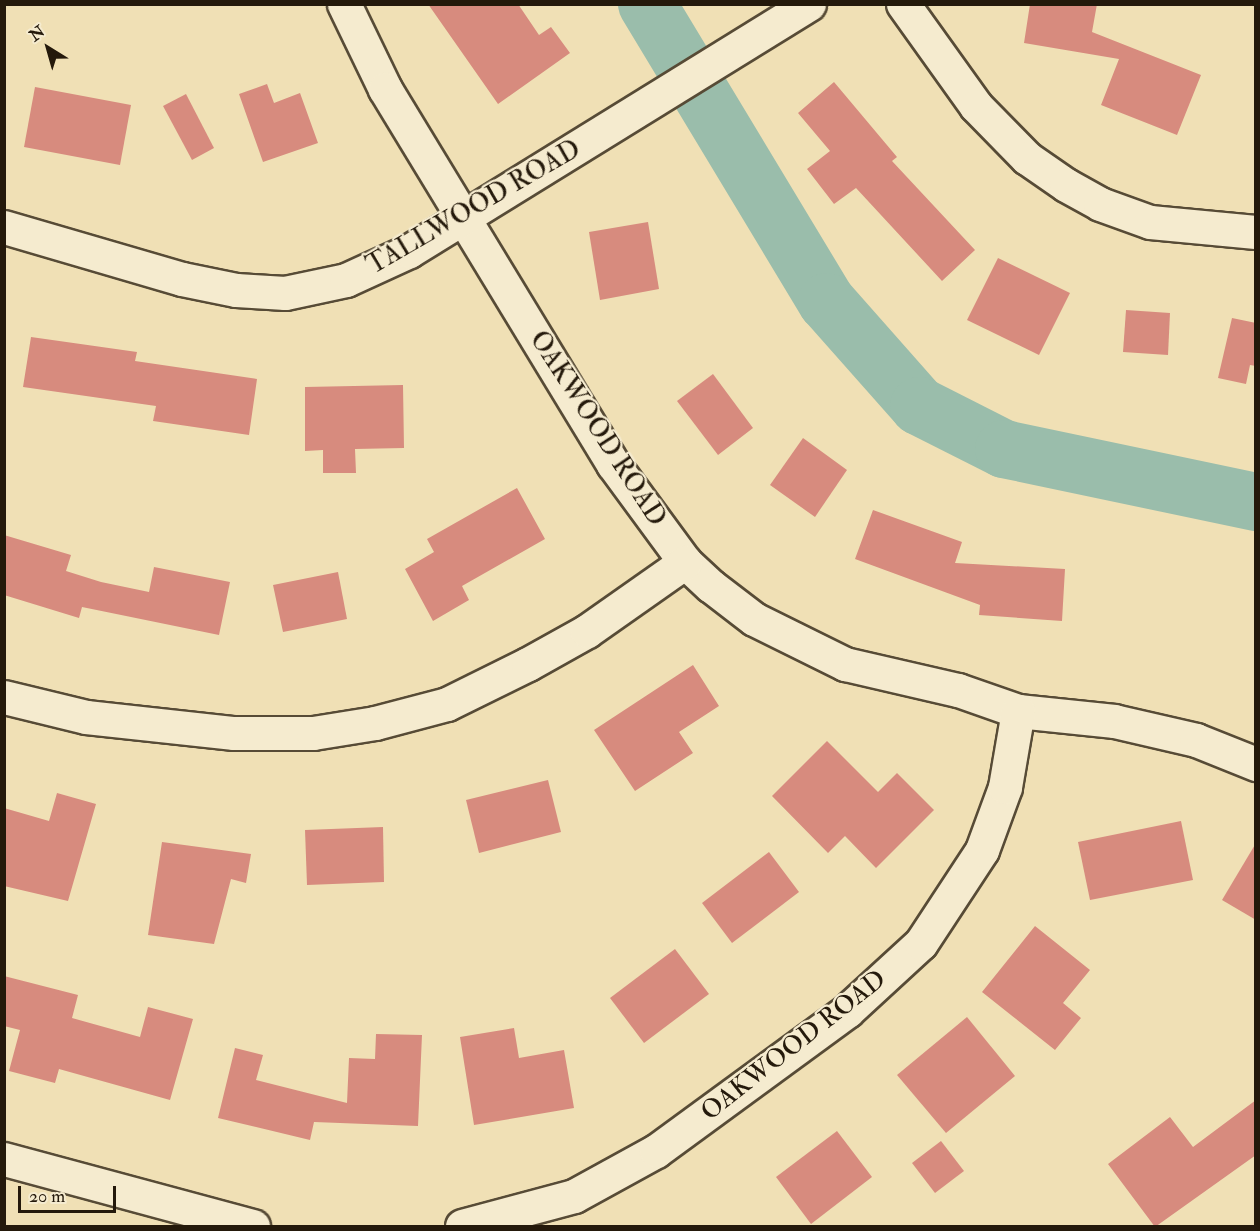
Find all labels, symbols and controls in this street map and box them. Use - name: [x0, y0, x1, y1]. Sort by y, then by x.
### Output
- north arrow: [18, 18, 78, 78]
- text: N: [25, 21, 49, 46]
- street label: TALLWOOD ROAD: [362, 134, 586, 282]
- street label: OAKWOOD ROAD: [522, 326, 672, 532]
- street label: OAKWOOD ROAD: [695, 964, 893, 1128]
- scale bar: [21, 1174, 118, 1212]
- text: 20 m: [29, 1185, 65, 1208]

